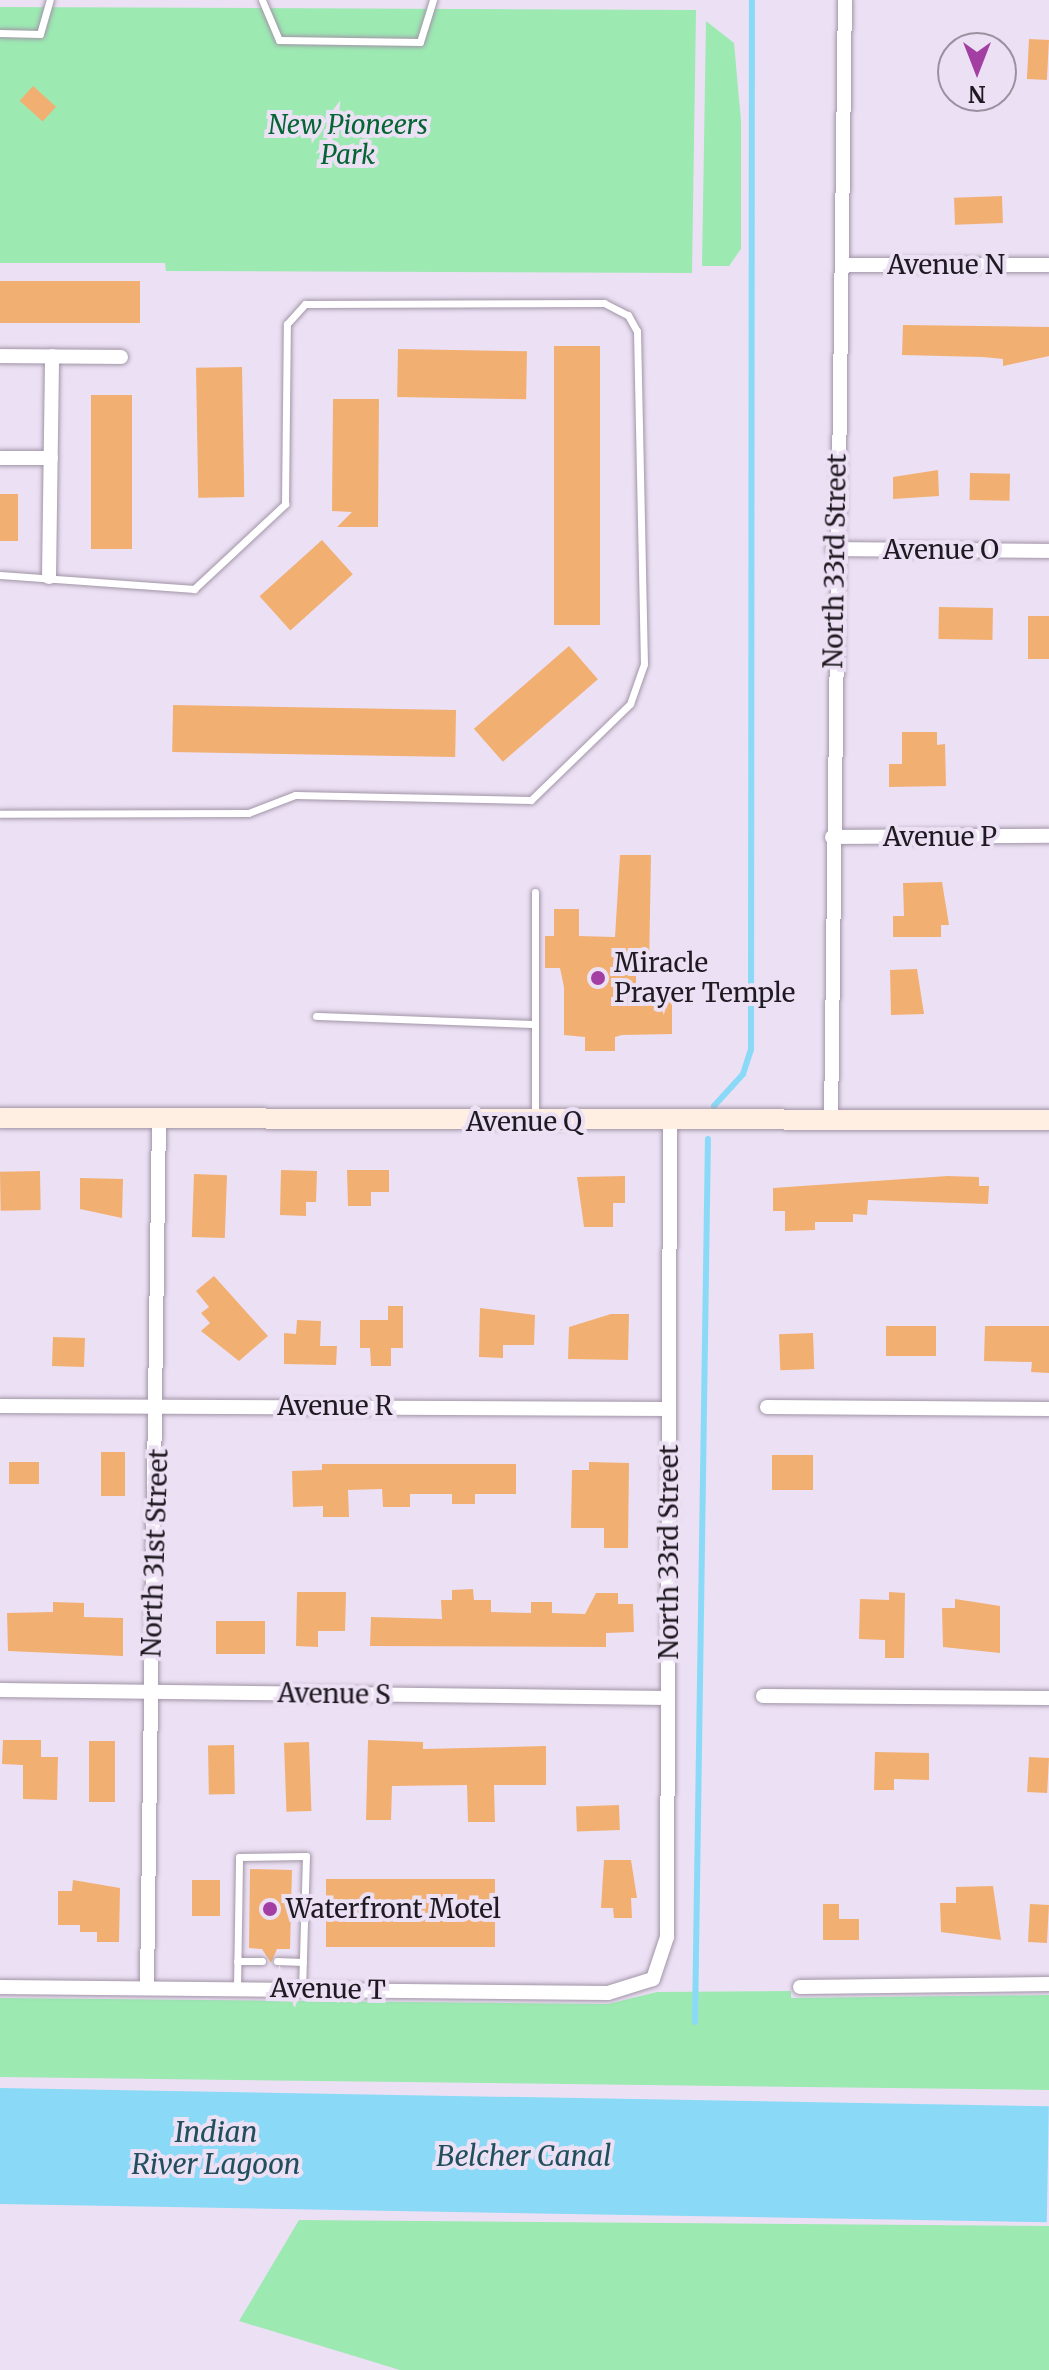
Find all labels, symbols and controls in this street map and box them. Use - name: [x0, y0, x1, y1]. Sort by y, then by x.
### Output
- north arrow: [937, 32, 1017, 112]
- text: N: [968, 80, 986, 108]
- park label: New Pioneers Park: [268, 109, 428, 170]
- street label: Avenue N: [887, 249, 1005, 281]
- street label: North 33rd Street: [818, 453, 852, 669]
- street label: Avenue O: [883, 534, 999, 566]
- street label: Avenue P: [883, 821, 997, 853]
- place label: Miracle Prayer Temple: [614, 947, 795, 1008]
- marker: Miracle Prayer Temple: [589, 969, 607, 987]
- street label: Avenue Q: [466, 1106, 582, 1138]
- street label: Avenue R: [277, 1390, 393, 1422]
- street label: North 33rd Street: [653, 1444, 685, 1660]
- street label: North 31st Street: [136, 1448, 174, 1658]
- street label: Avenue S: [277, 1677, 391, 1711]
- place label: Waterfront Motel: [286, 1893, 501, 1925]
- marker: Waterfront Motel: [261, 1900, 279, 1918]
- street label: Avenue T: [270, 1972, 386, 2006]
- water label: Indian River Lagoon: [131, 2115, 301, 2181]
- water label: Belcher Canal: [436, 2139, 612, 2173]

